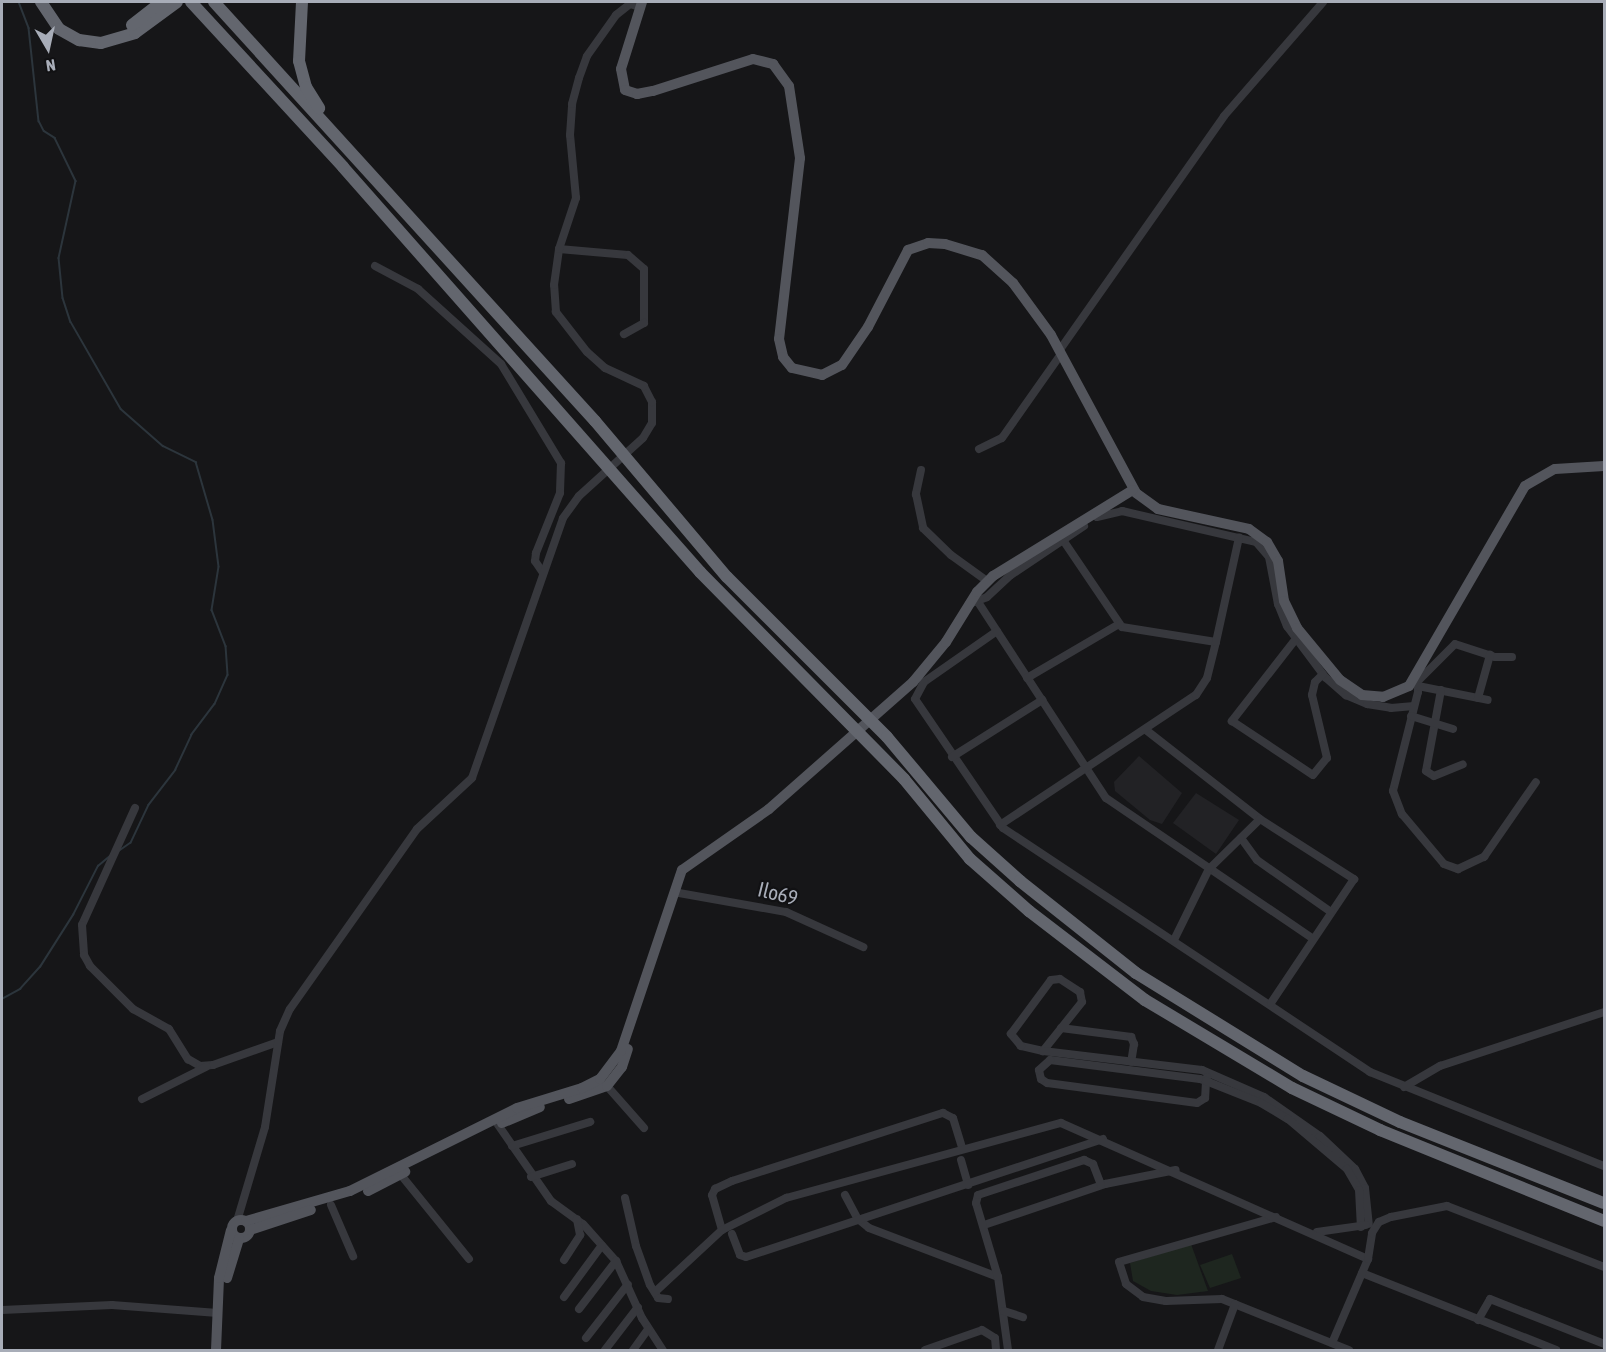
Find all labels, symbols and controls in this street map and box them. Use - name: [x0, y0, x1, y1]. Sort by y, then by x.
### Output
- north arrow: [18, 18, 78, 78]
- text: N: [45, 56, 57, 75]
- street label: Ilo69: [755, 876, 801, 910]

